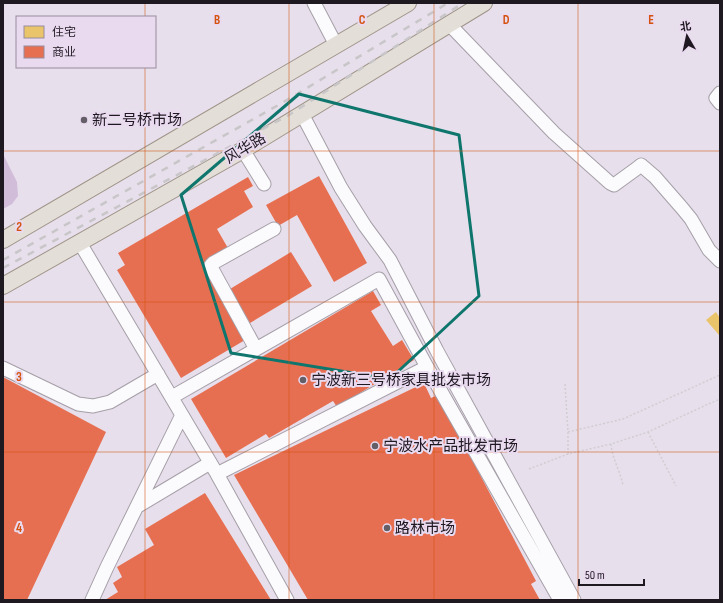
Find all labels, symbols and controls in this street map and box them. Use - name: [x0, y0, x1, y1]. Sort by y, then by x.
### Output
- text: B: [214, 12, 220, 28]
- text: C: [359, 12, 366, 28]
- text: D: [503, 12, 510, 28]
- text: E: [648, 12, 654, 28]
- legend: [16, 16, 156, 68]
- north arrow: [667, 16, 707, 56]
- text: 北: [679, 19, 692, 34]
- text: 住宅: [52, 25, 76, 40]
- text: 商业: [52, 45, 76, 60]
- place label: 新二号桥市场: [92, 111, 182, 130]
- marker: 新二号桥市场: [79, 115, 89, 125]
- street label: 风华路: [221, 129, 269, 168]
- text: 2: [16, 219, 22, 235]
- text: 3: [16, 369, 22, 385]
- place label: 宁波新三号桥家具批发市场: [311, 371, 491, 390]
- marker: 宁波新三号桥家具批发市场: [298, 375, 308, 385]
- place label: 宁波水产品批发市场: [383, 437, 518, 456]
- marker: 宁波水产品批发市场: [370, 441, 380, 451]
- place label: 路林市场: [395, 519, 455, 538]
- text: 4: [16, 520, 22, 536]
- marker: 路林市场: [382, 523, 392, 533]
- scale bar: [579, 561, 644, 587]
- text: 50 m: [585, 568, 605, 583]

